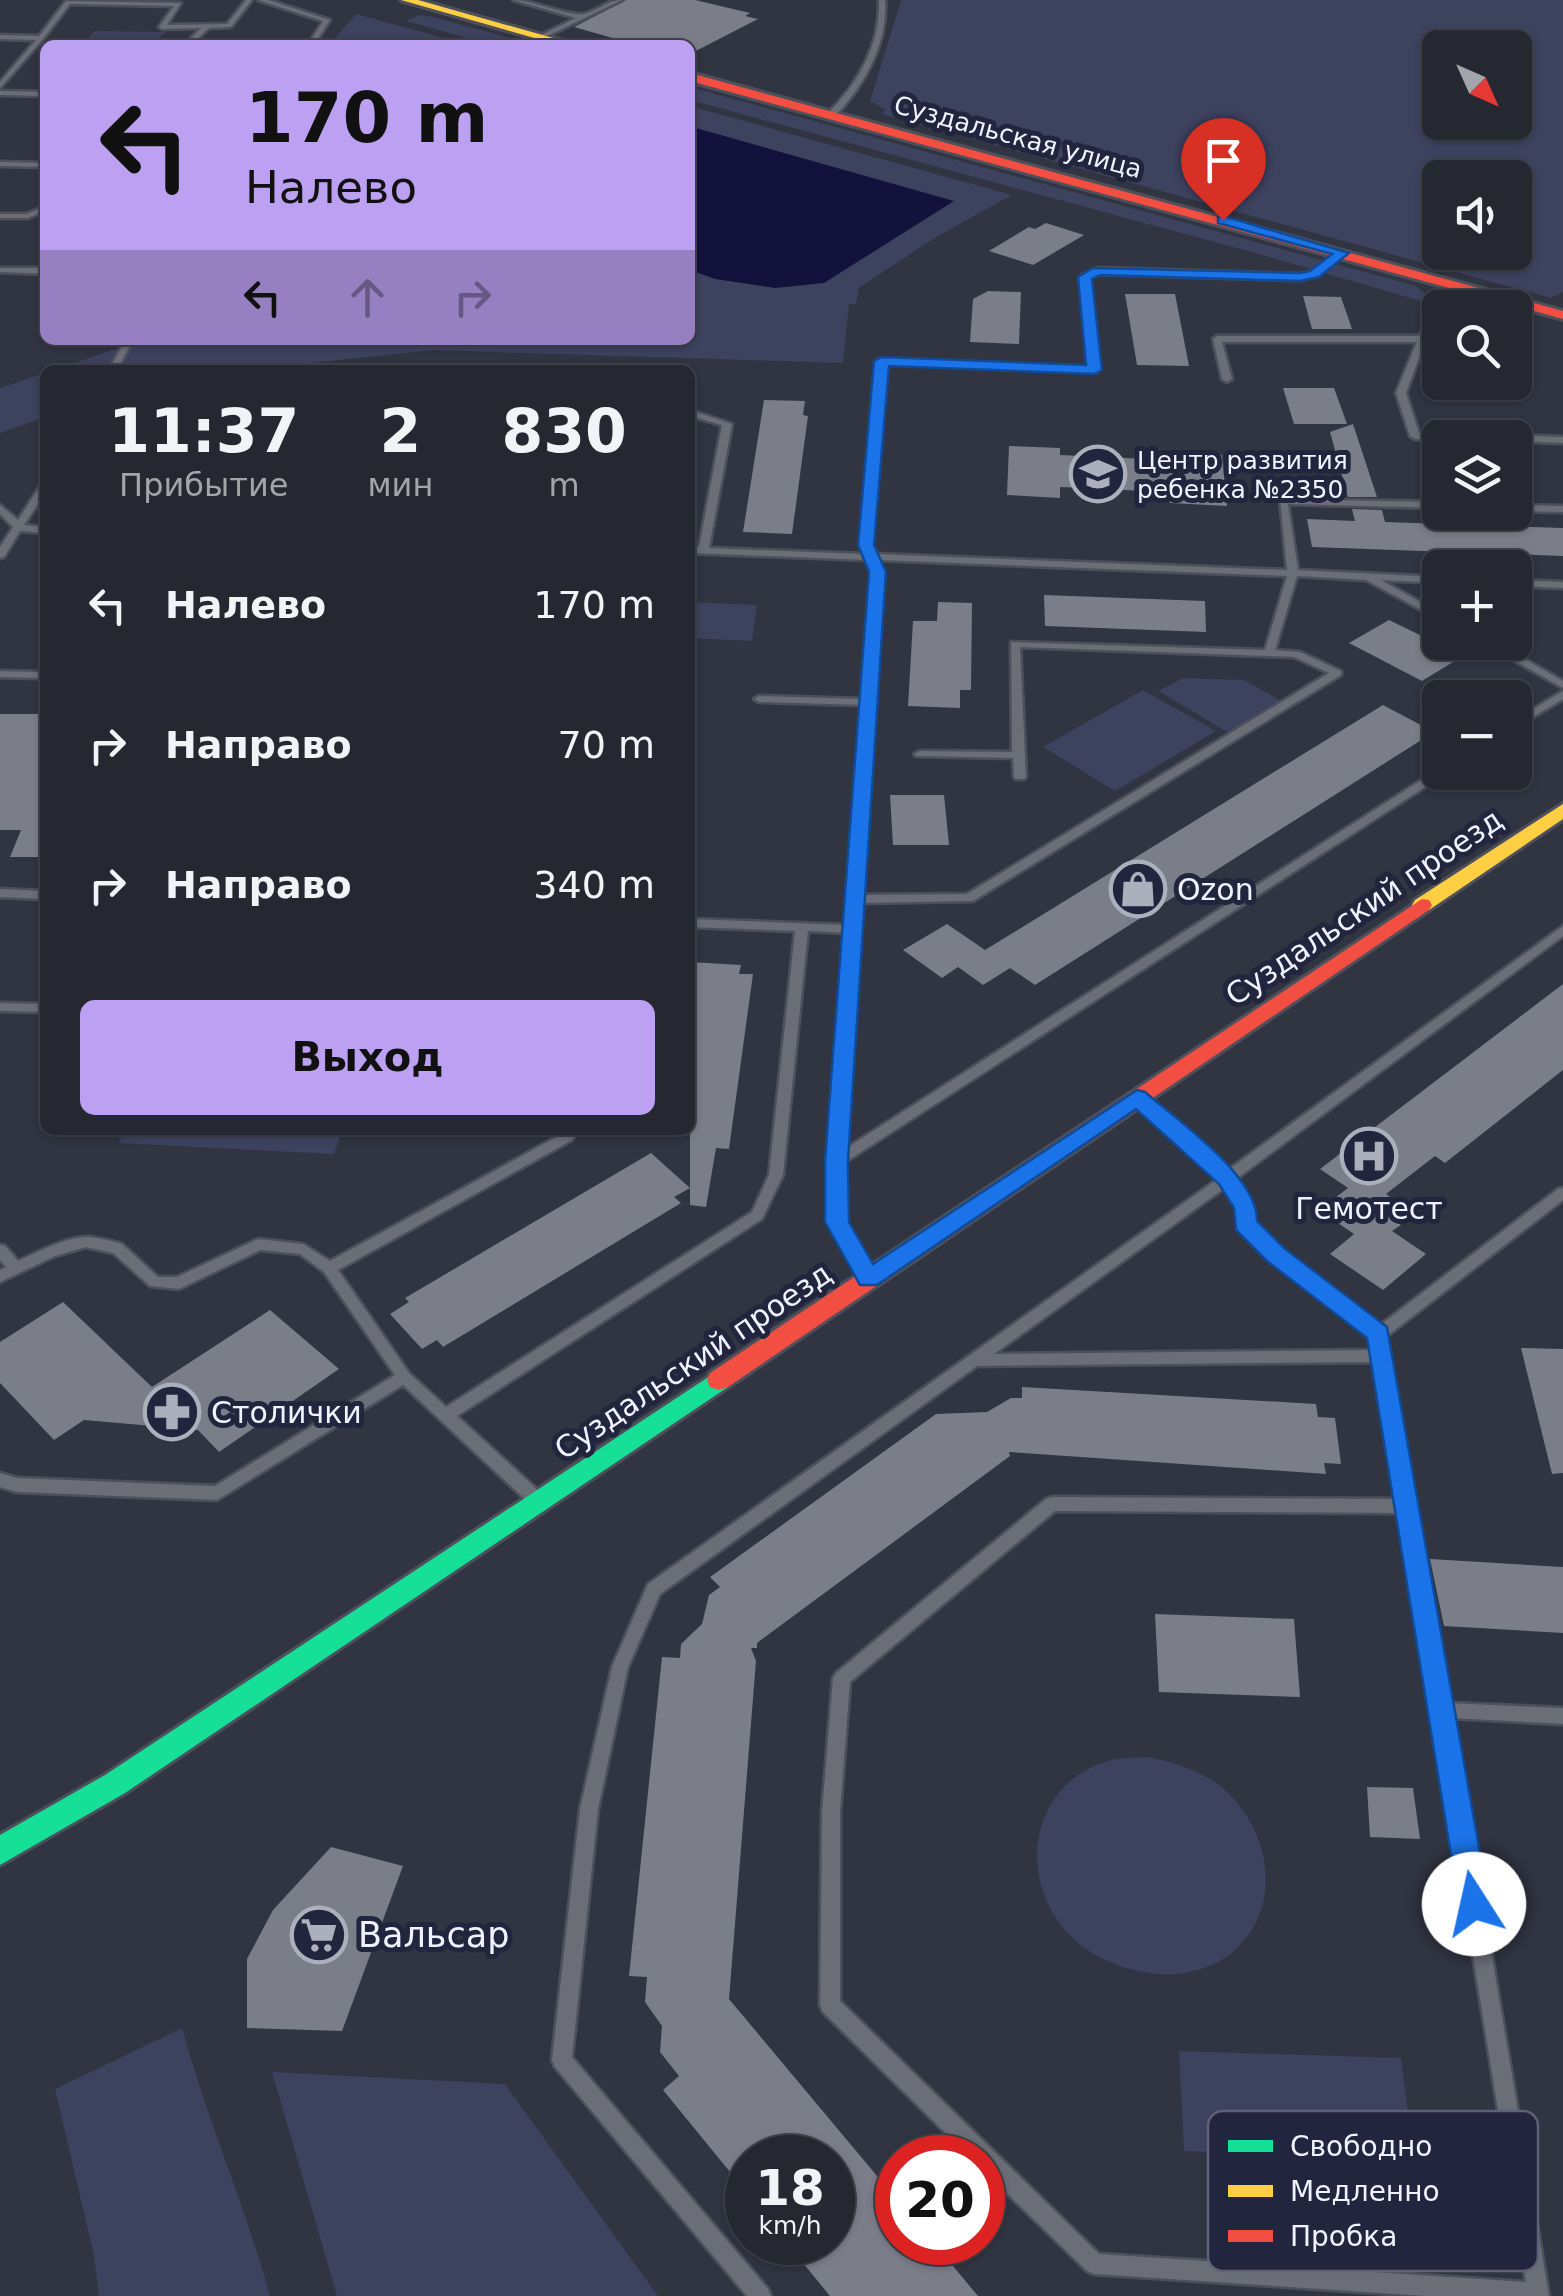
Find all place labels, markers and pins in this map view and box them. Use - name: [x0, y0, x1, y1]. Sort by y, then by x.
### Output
- pin: [1181, 118, 1266, 221]
- school or university icon: Центр развития ребенка №2350: [1068, 444, 1128, 504]
- place label: Центр развития ребенка №2350: [1137, 446, 1348, 504]
- shop icon: Ozon: [1108, 859, 1168, 919]
- place label: Ozon: [1177, 872, 1254, 907]
- hospital icon: Гемотест: [1339, 1126, 1399, 1186]
- place label: Гемотест: [1295, 1191, 1443, 1226]
- pharmacy icon: Столички: [142, 1382, 202, 1442]
- place label: Столички: [211, 1395, 362, 1430]
- supermarket icon: Вальсар: [289, 1905, 349, 1965]
- place label: Вальсар: [358, 1915, 509, 1955]

